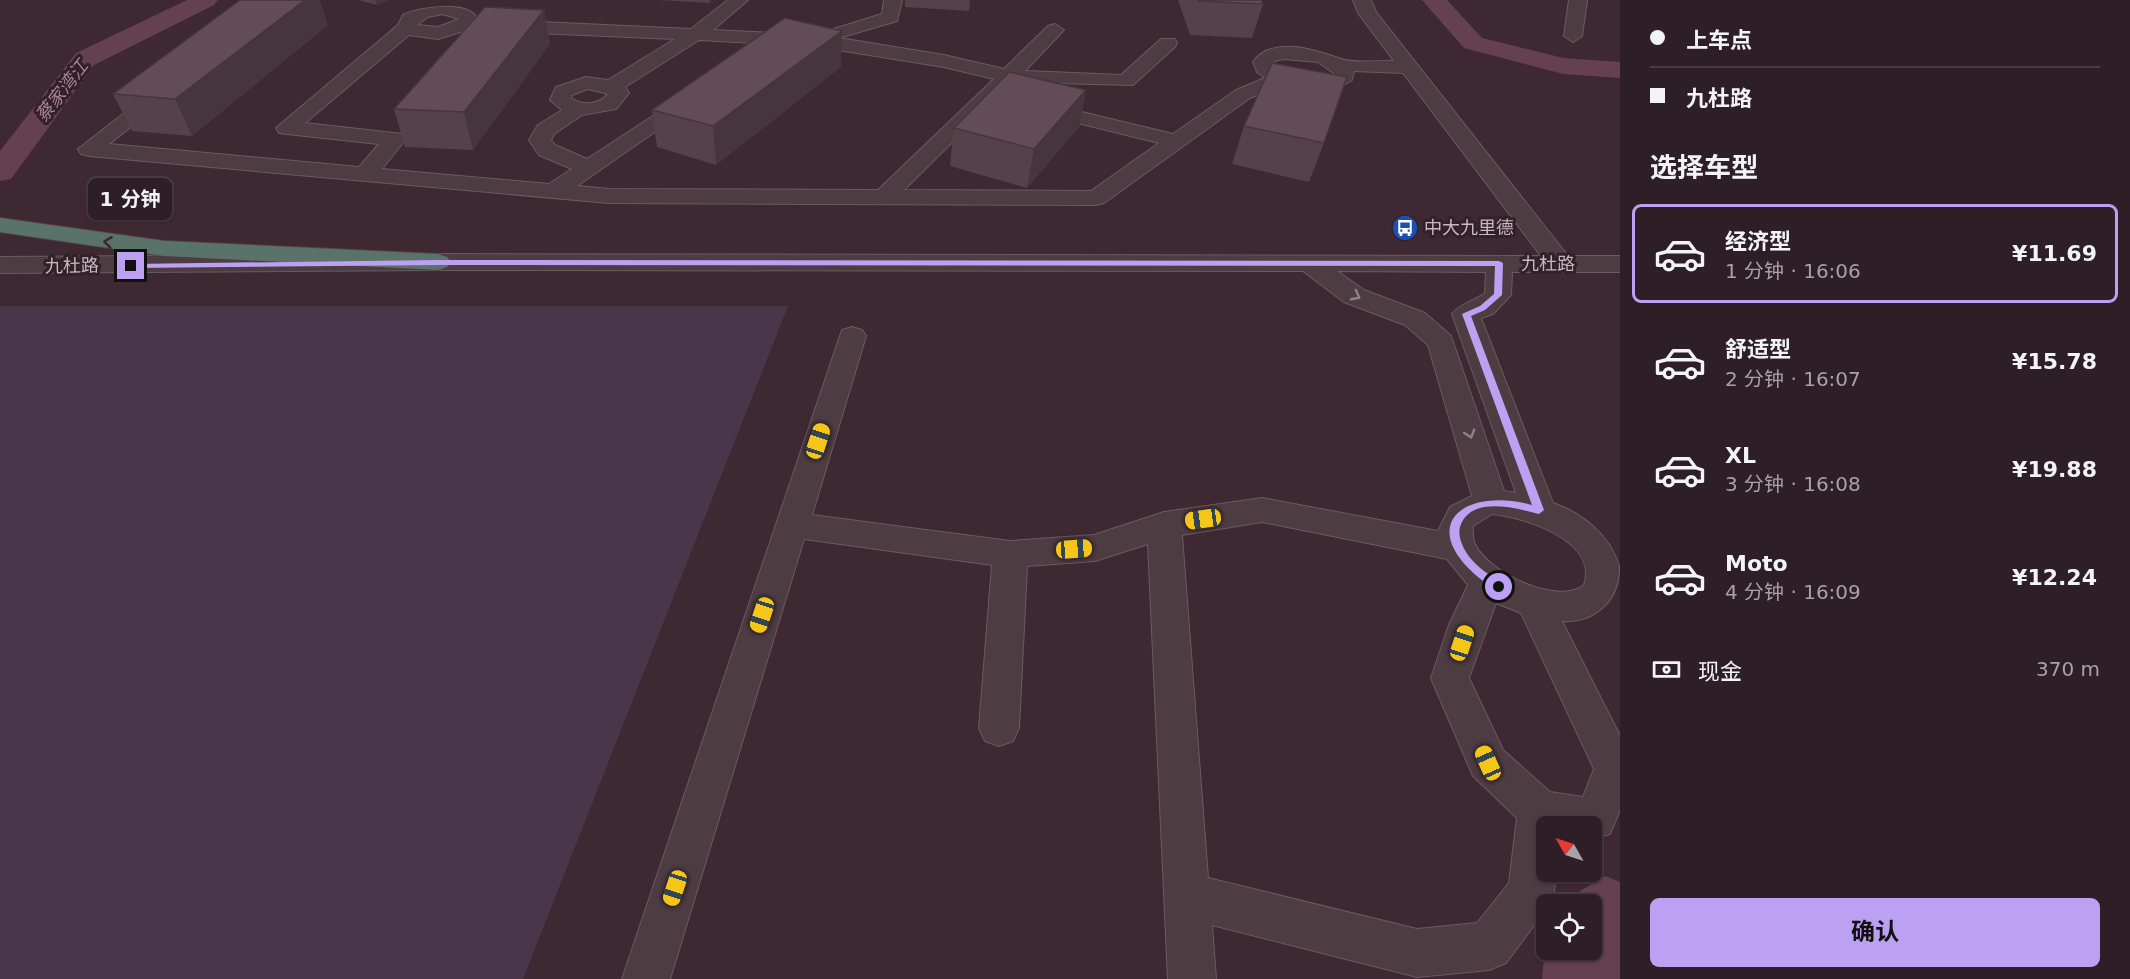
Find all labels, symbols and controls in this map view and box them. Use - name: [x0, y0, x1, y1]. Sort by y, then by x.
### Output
- text: 上车点: [1686, 28, 1752, 53]
- water label: 蔡家湾江: [31, 54, 93, 126]
- text: 九杜路: [1686, 86, 1752, 111]
- text: 选择车型: [1650, 152, 1758, 183]
- callout: 1 分钟: [89, 179, 173, 221]
- text: 1 分钟: [100, 187, 160, 211]
- bus stop icon: 中大九里德: [1390, 213, 1420, 243]
- place label: 中大九里德: [1424, 217, 1514, 238]
- icon: car: [1653, 227, 1707, 281]
- text: 经济型: [1725, 229, 1791, 254]
- one-way arrow: [103, 237, 112, 249]
- text: ¥11.69: [2012, 241, 2097, 266]
- route end: [117, 252, 144, 279]
- street label: 九杜路: [1521, 253, 1575, 274]
- street label: 九杜路: [45, 255, 99, 276]
- text: 1 分钟 · 16:06: [1725, 259, 1861, 283]
- one-way arrow: [1350, 289, 1360, 300]
- icon: car: [1653, 335, 1707, 389]
- text: 舒适型: [1725, 337, 1791, 362]
- text: ¥15.78: [2012, 349, 2097, 374]
- text: 2 分钟 · 16:07: [1725, 367, 1861, 391]
- car: [804, 421, 832, 461]
- one-way arrow: [1463, 428, 1475, 439]
- icon: car: [1653, 443, 1707, 497]
- text: XL: [1725, 443, 1756, 468]
- text: ¥19.88: [2012, 457, 2097, 482]
- text: 3 分钟 · 16:08: [1725, 472, 1861, 496]
- car: [1184, 508, 1222, 530]
- car: [1055, 539, 1093, 559]
- icon: car: [1653, 551, 1707, 605]
- text: Moto: [1725, 551, 1788, 576]
- text: ¥12.24: [2012, 565, 2097, 590]
- route start: [1485, 573, 1512, 600]
- text: 4 分钟 · 16:09: [1725, 580, 1861, 604]
- car: [748, 595, 776, 635]
- car: [1448, 623, 1476, 663]
- icon: cash: [1650, 653, 1683, 686]
- text: 370 m: [2036, 657, 2100, 681]
- text: 现金: [1698, 659, 1742, 684]
- car: [1472, 743, 1504, 783]
- north arrow: [1536, 816, 1602, 882]
- map controls: [1536, 816, 1602, 960]
- car: [661, 868, 689, 908]
- button: locate: [1536, 894, 1602, 960]
- button: 确认: [1650, 898, 2100, 967]

